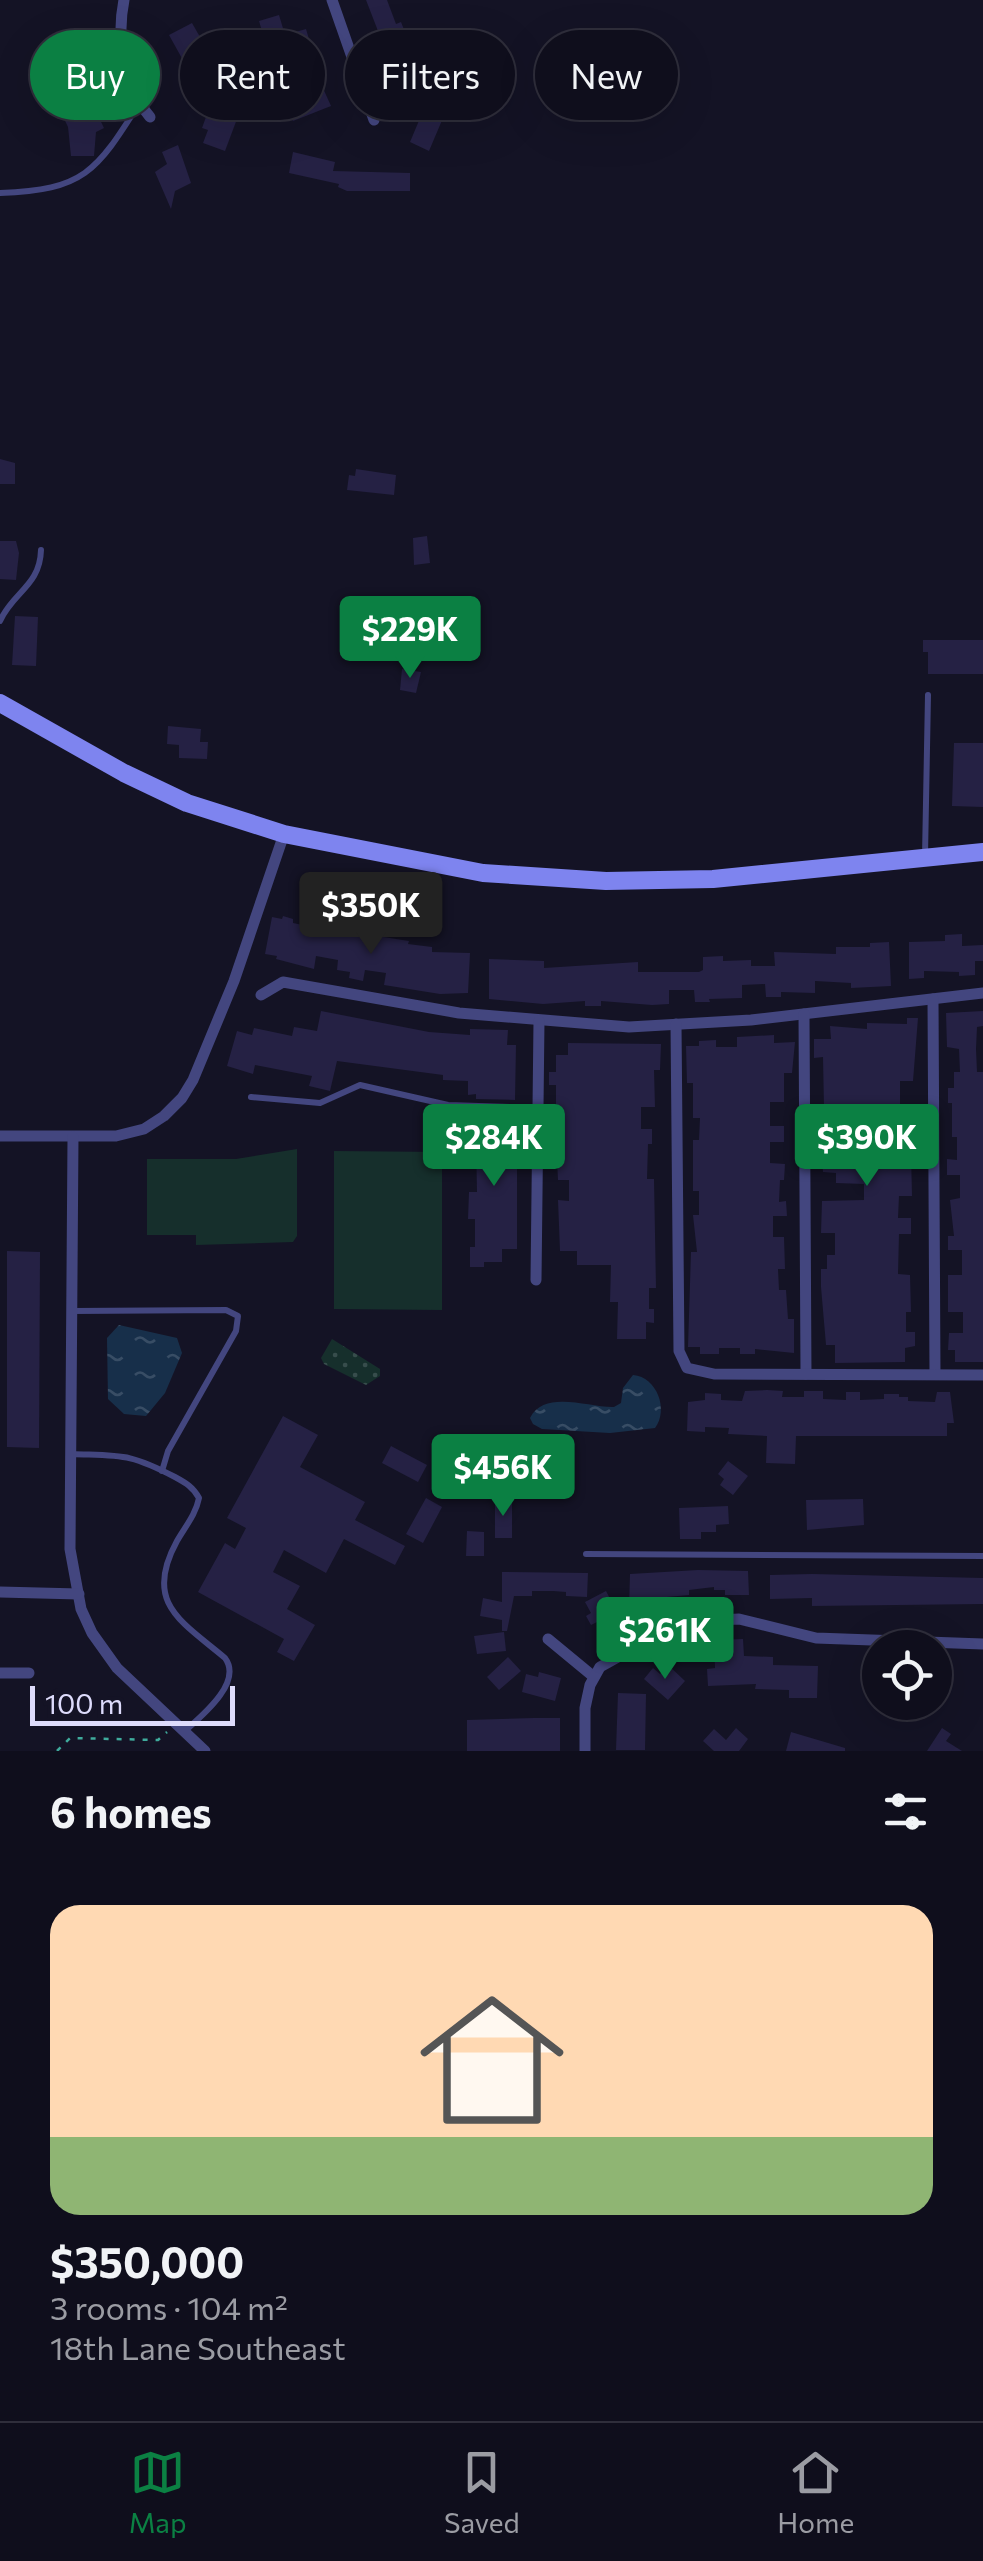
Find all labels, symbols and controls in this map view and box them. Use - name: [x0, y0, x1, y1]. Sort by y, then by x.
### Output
- chip: Buy: [30, 30, 160, 120]
- chip: Rent: [180, 30, 325, 120]
- chip: Filters: [345, 30, 515, 120]
- chip: New: [535, 30, 678, 120]
- pin: $229K: [340, 596, 480, 681]
- text: $229K: [362, 608, 458, 648]
- pin: $350K: [301, 872, 441, 957]
- text: $350K: [321, 884, 421, 924]
- pin: $284K: [424, 1104, 564, 1189]
- pin: $390K: [797, 1104, 937, 1189]
- text: $284K: [445, 1116, 543, 1156]
- text: $390K: [817, 1116, 917, 1156]
- pin: $456K: [433, 1434, 573, 1519]
- text: $456K: [454, 1446, 552, 1486]
- pin: $261K: [595, 1597, 735, 1682]
- text: $261K: [619, 1609, 711, 1649]
- map controls: [862, 1630, 952, 1720]
- button: locate: [862, 1630, 952, 1720]
- scale bar: [30, 1681, 235, 1726]
- text: 100 m: [45, 1686, 123, 1720]
- icon: filters: [878, 1784, 933, 1839]
- text: 6 homes: [50, 1785, 212, 1837]
- icon: home: [402, 1970, 582, 2150]
- text: $350,000: [50, 2235, 244, 2287]
- text: 3 rooms · 104 m²: [50, 2287, 288, 2327]
- text: 18th Lane Southeast: [50, 2327, 346, 2367]
- tab: Map: [129, 2445, 187, 2539]
- tab: Saved: [444, 2445, 520, 2539]
- tab: Home: [777, 2445, 854, 2539]

